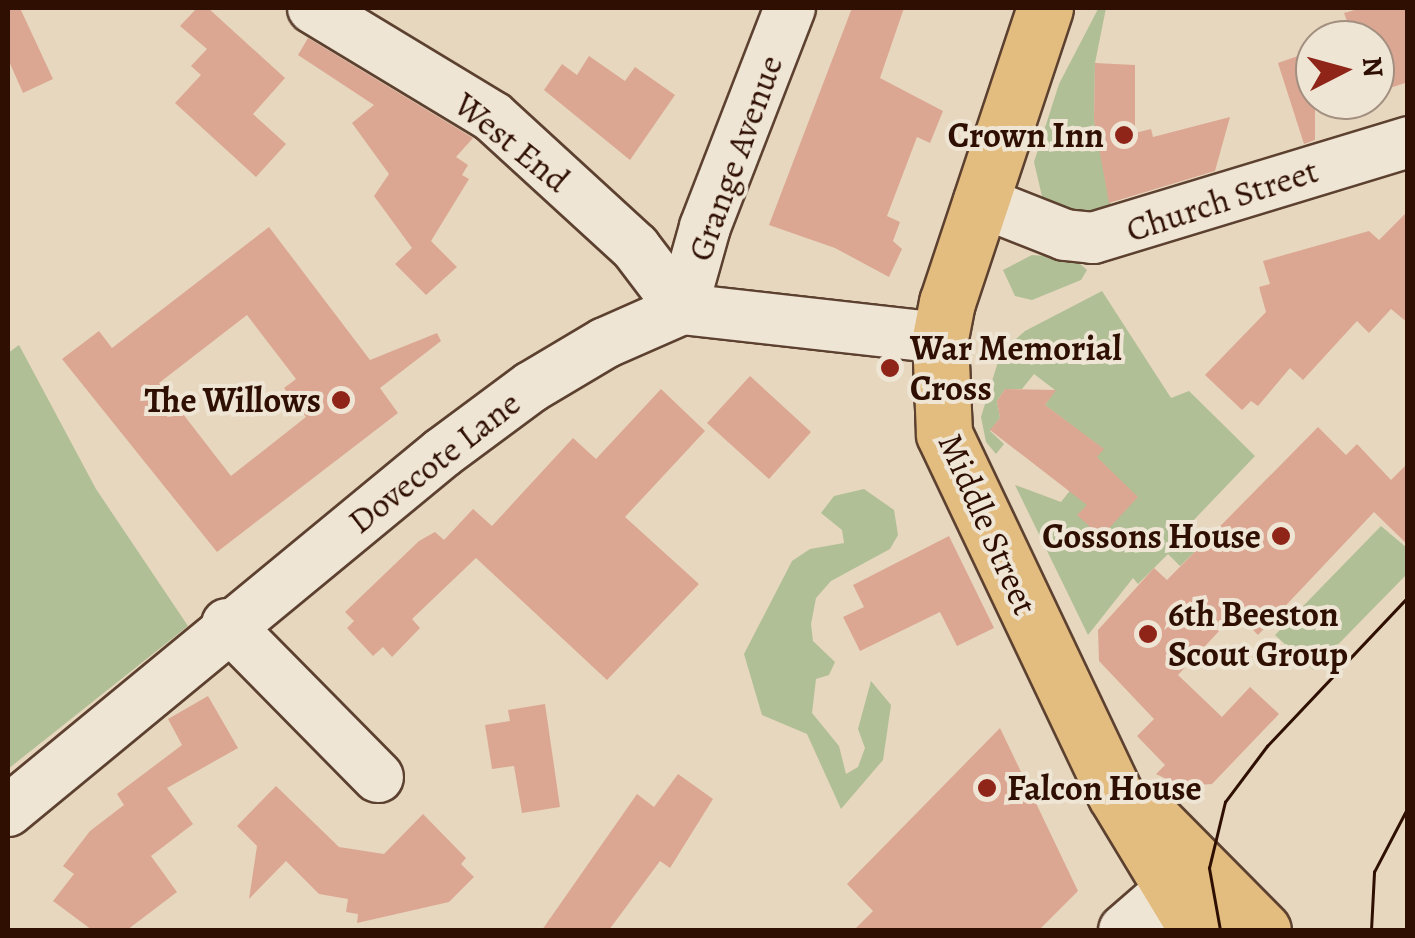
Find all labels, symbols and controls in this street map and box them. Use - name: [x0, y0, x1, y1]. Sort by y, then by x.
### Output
- north arrow: [1295, 20, 1395, 120]
- street label: Grange Avenue: [678, 50, 792, 266]
- text: N: [1353, 55, 1393, 79]
- street label: West End: [446, 83, 578, 201]
- place label: Crown Inn: [948, 114, 1104, 156]
- marker: Crown Inn: [1113, 124, 1135, 146]
- street label: Church Street: [1121, 149, 1323, 251]
- place label: War Memorial Cross: [910, 327, 1122, 409]
- marker: War Memorial Cross: [879, 357, 901, 379]
- place label: The Willows: [145, 379, 321, 421]
- street label: Dovecote Lane: [340, 382, 528, 542]
- marker: The Willows: [330, 389, 352, 411]
- street label: Middle Street: [929, 427, 1047, 621]
- place label: Cossons House: [1042, 515, 1261, 557]
- marker: Cossons House: [1270, 525, 1292, 547]
- place label: 6th Beeston Scout Group: [1168, 593, 1348, 675]
- marker: 6th Beeston Scout Group: [1137, 623, 1159, 645]
- place label: Falcon House: [1007, 767, 1202, 809]
- marker: Falcon House: [976, 777, 998, 799]

